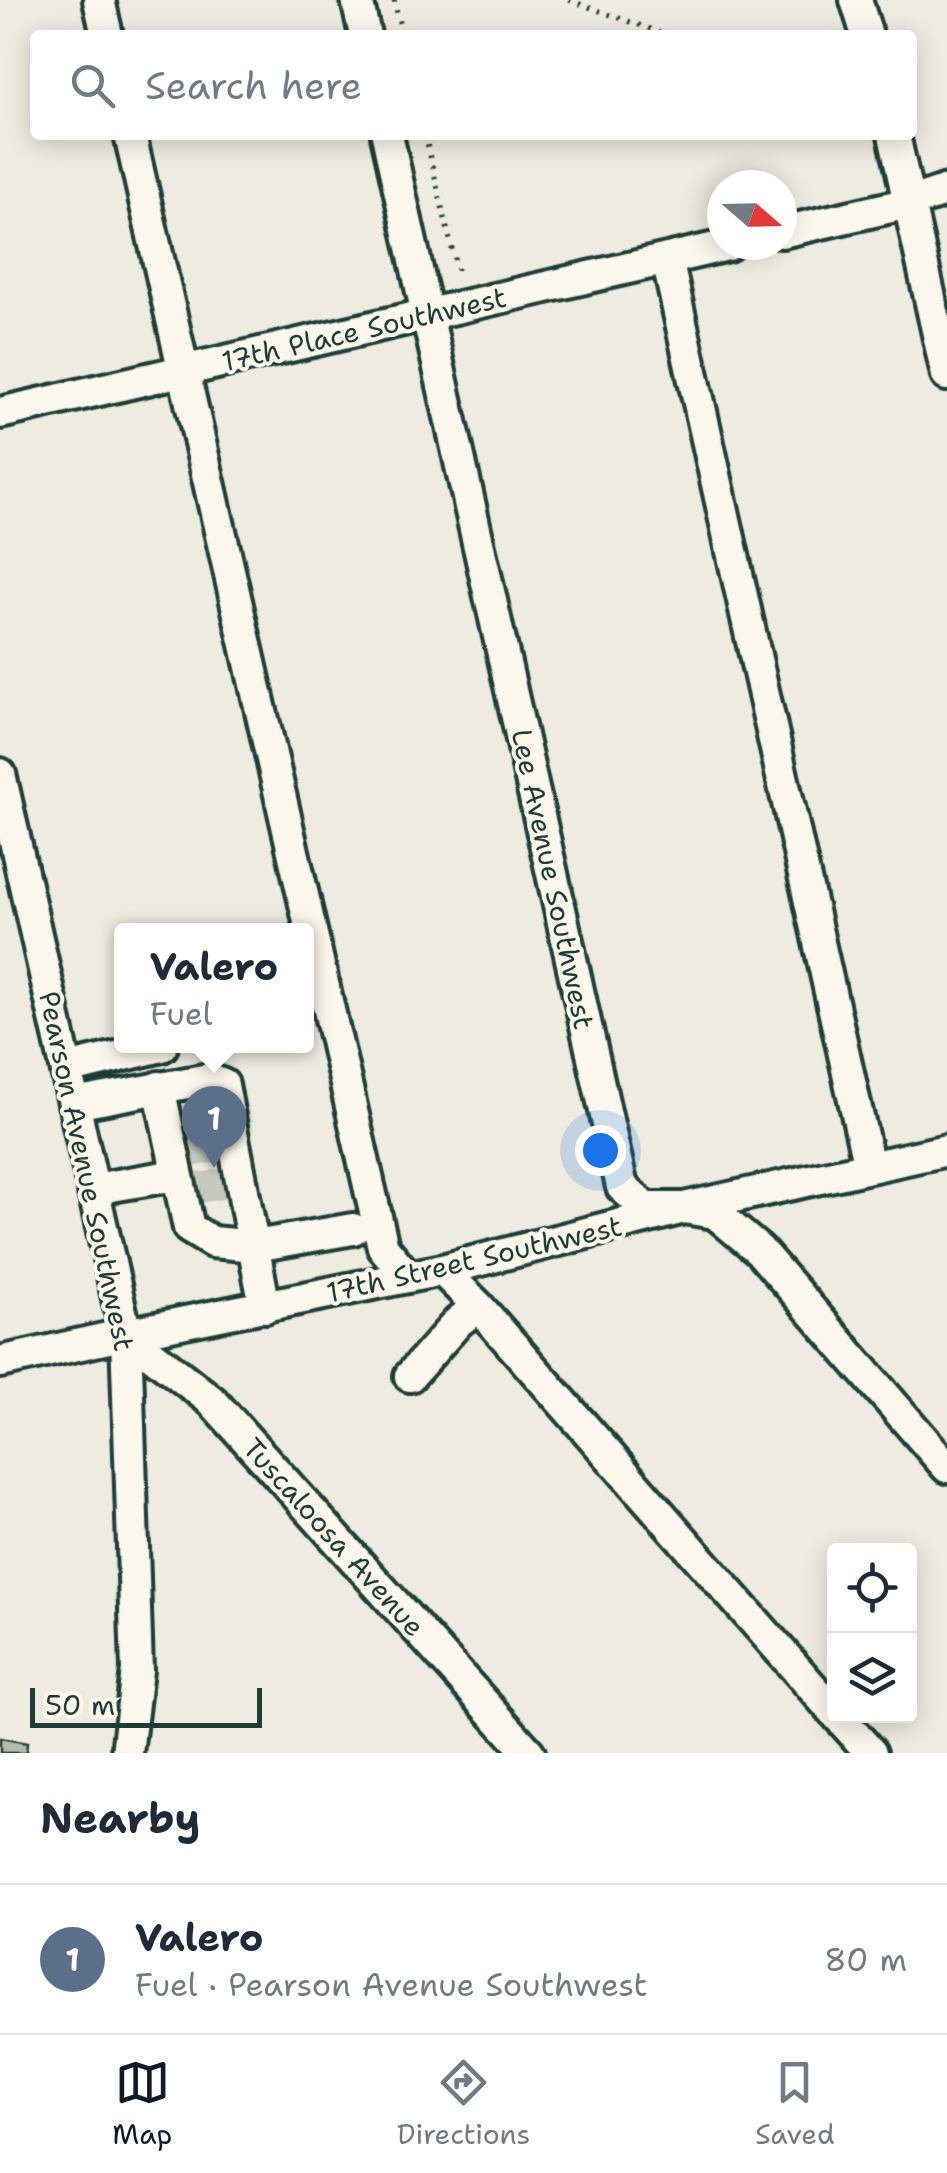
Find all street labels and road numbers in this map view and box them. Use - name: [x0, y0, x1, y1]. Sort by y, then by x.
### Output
- street label: 17th Place Southwest: [218, 278, 510, 380]
- street label: Lee Avenue Southwest: [503, 725, 603, 1033]
- street label: Pearson Avenue Southwest: [30, 988, 144, 1354]
- street label: 17th Street Southwest: [323, 1207, 625, 1311]
- street label: Tuscaloosa Avenue: [235, 1430, 433, 1644]

